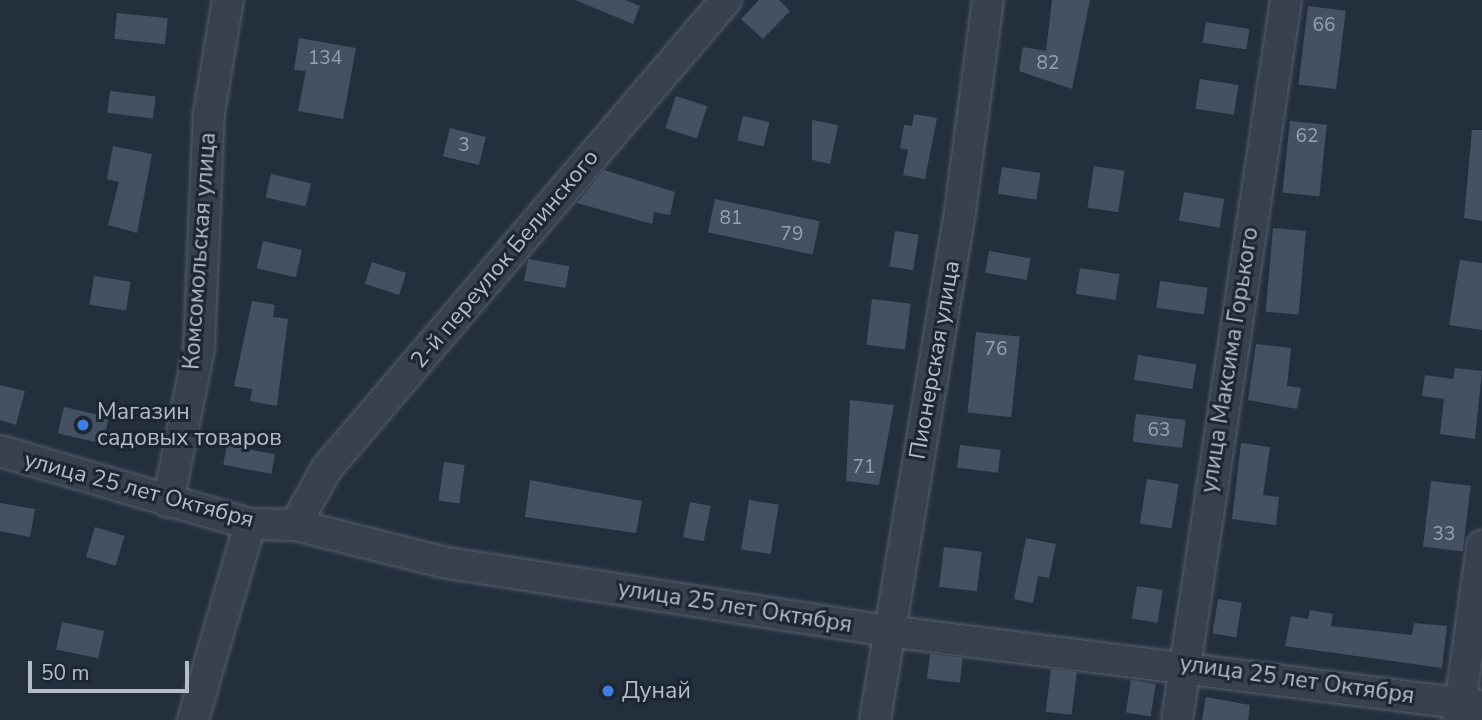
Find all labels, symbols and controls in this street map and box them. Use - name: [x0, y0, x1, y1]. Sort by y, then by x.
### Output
- house number: 66: [1313, 15, 1335, 37]
- house number: 134: [308, 48, 342, 70]
- house number: 82: [1037, 53, 1059, 75]
- house number: 62: [1296, 126, 1318, 148]
- street label: Комсомольская улица: [178, 131, 222, 371]
- house number: 3: [458, 135, 470, 157]
- street label: 2-й переулок Белинского: [405, 144, 605, 374]
- house number: 81: [720, 208, 742, 230]
- house number: 79: [781, 224, 803, 246]
- street label: улица Максима Горького: [1195, 225, 1265, 495]
- street label: Пионерская улица: [904, 258, 966, 462]
- house number: 76: [985, 339, 1007, 361]
- place label: Магазин садовых товаров: [97, 398, 282, 452]
- marker: Магазин садовых товаров: [75, 417, 91, 433]
- house number: 63: [1148, 420, 1170, 442]
- street label: улица 25 лет Октября: [21, 446, 257, 534]
- house number: 71: [853, 457, 875, 479]
- house number: 33: [1433, 524, 1455, 546]
- street label: улица 25 лет Октября: [616, 575, 854, 639]
- scale bar: [32, 646, 192, 690]
- street label: улица 25 лет Октября: [1178, 650, 1416, 710]
- text: 50 m: [41, 659, 90, 687]
- place label: Дунай: [622, 677, 691, 705]
- marker: Дунай: [600, 683, 616, 699]

